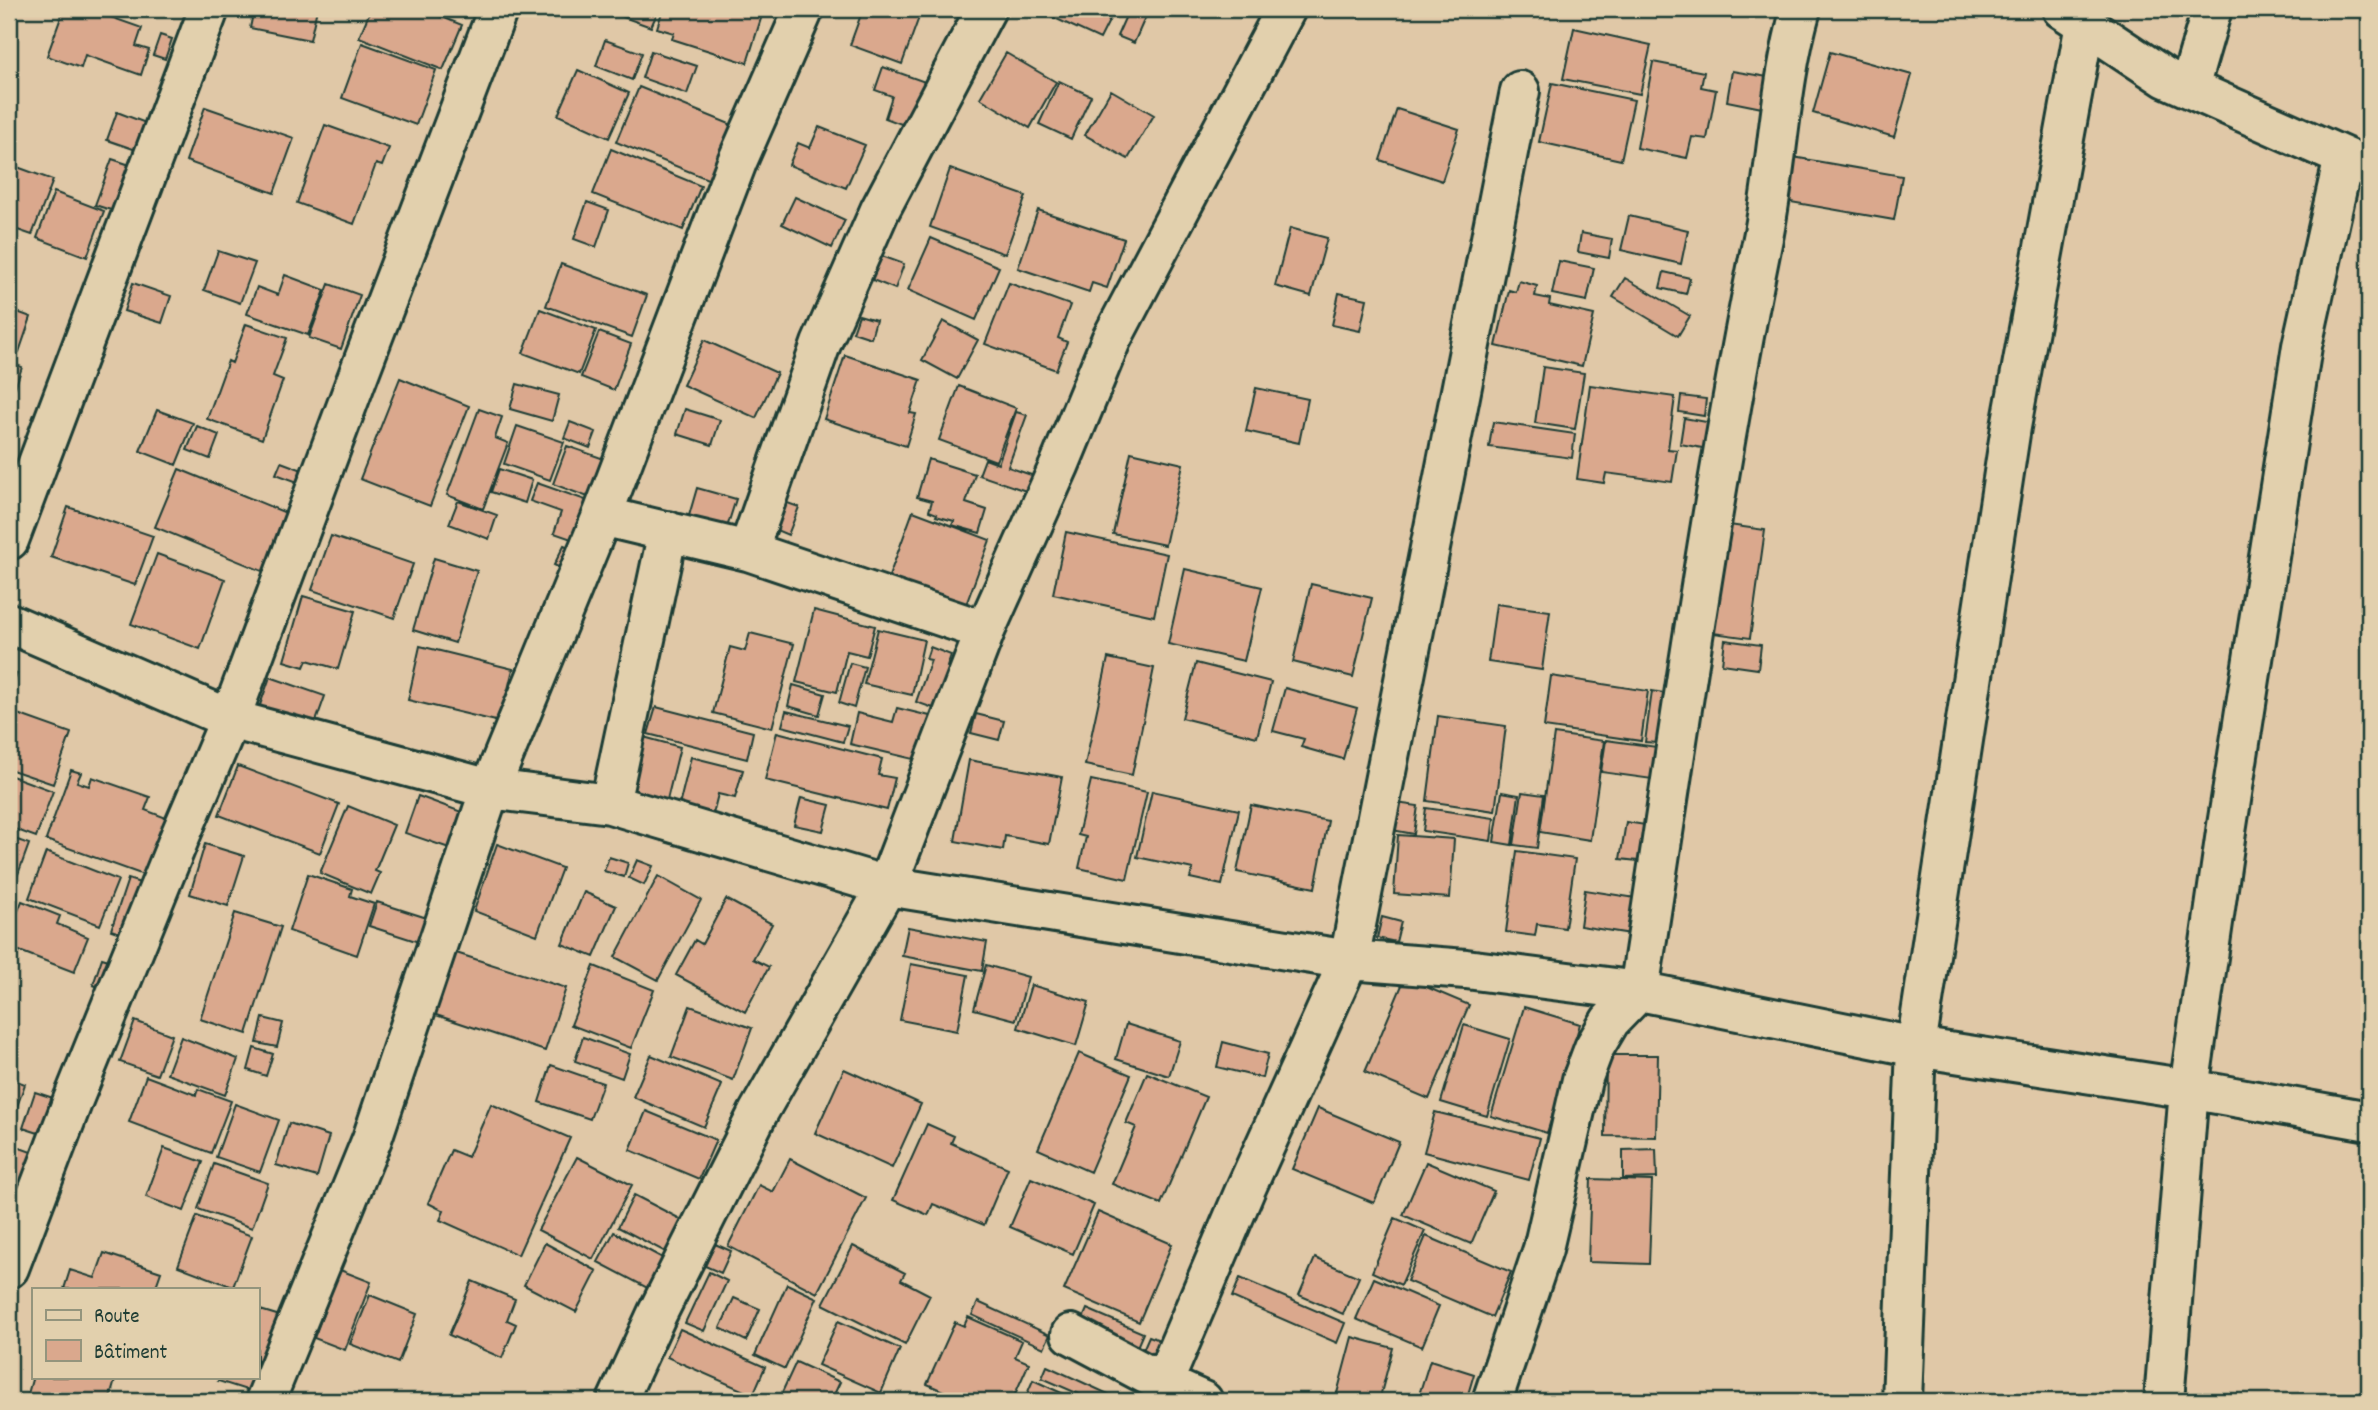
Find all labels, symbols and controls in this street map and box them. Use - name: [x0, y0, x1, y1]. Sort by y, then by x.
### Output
- legend: [32, 1288, 259, 1378]
- text: Route: [94, 1303, 140, 1333]
- text: Bâtiment: [94, 1339, 167, 1369]

